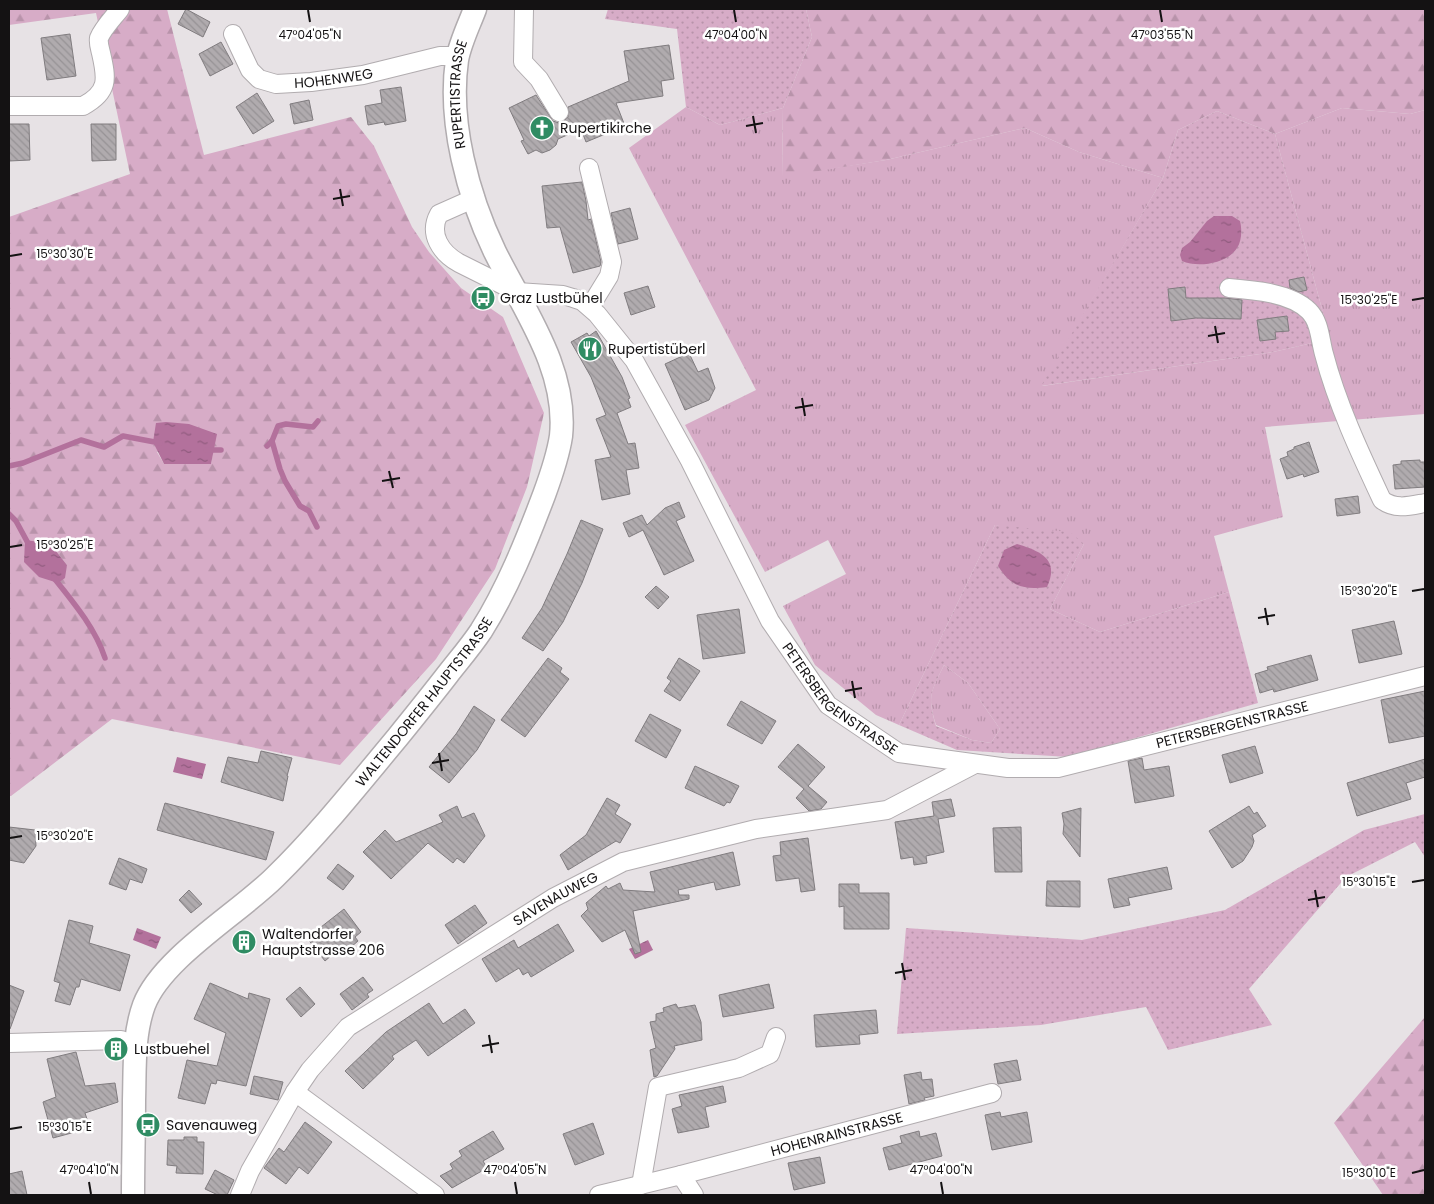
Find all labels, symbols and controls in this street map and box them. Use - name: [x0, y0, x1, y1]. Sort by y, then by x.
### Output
- text: 47°04'05"N: [278, 26, 342, 43]
- text: 47°04'00"N: [704, 26, 768, 43]
- text: 47°03'55"N: [1131, 26, 1193, 43]
- street label: RUPERTISTRASSE: [445, 37, 472, 151]
- street label: HOHENWEG: [294, 63, 375, 93]
- church icon: Rupertikirche: [529, 115, 555, 141]
- place label: Rupertikirche: [560, 118, 652, 138]
- text: 15°30'30"E: [36, 245, 94, 262]
- bus stop icon: Graz Lustbühel: [470, 285, 496, 311]
- place label: Graz Lustbühel: [500, 288, 603, 308]
- text: 15°30'25"E: [1341, 291, 1397, 308]
- restaurant icon: Rupertistüberl: [577, 336, 603, 362]
- place label: Rupertistüberl: [608, 339, 706, 359]
- text: 15°30'25"E: [37, 536, 93, 553]
- text: 15°30'20"E: [1341, 582, 1397, 599]
- street label: WALTENDORFER HAUPTSTRASSE: [351, 613, 497, 791]
- street label: PETERSBERGENSTRASSE: [778, 638, 902, 759]
- street label: PETERSBERGENSTRASSE: [1154, 696, 1310, 753]
- text: 15°30'20"E: [37, 827, 93, 844]
- street label: SAVENAUWEG: [509, 867, 601, 931]
- text: 15°30'15"E: [1342, 873, 1396, 890]
- place label: Waltendorfer Hauptstrasse 206: [262, 924, 385, 960]
- building icon: Waltendorfer Hauptstrasse 206: [231, 929, 257, 955]
- building icon: Lustbuehel: [103, 1036, 129, 1062]
- place label: Lustbuehel: [134, 1039, 210, 1059]
- street label: HOHENRAINSTRASSE: [768, 1107, 905, 1161]
- bus stop icon: Savenauweg: [135, 1112, 161, 1138]
- place label: Savenauweg: [166, 1115, 257, 1135]
- text: 15°30'15"E: [38, 1118, 92, 1135]
- text: 47°04'10"N: [59, 1161, 119, 1178]
- text: 47°04'05"N: [483, 1161, 547, 1178]
- text: 47°04'00"N: [909, 1161, 973, 1178]
- text: 15°30'10"E: [1342, 1164, 1396, 1181]

